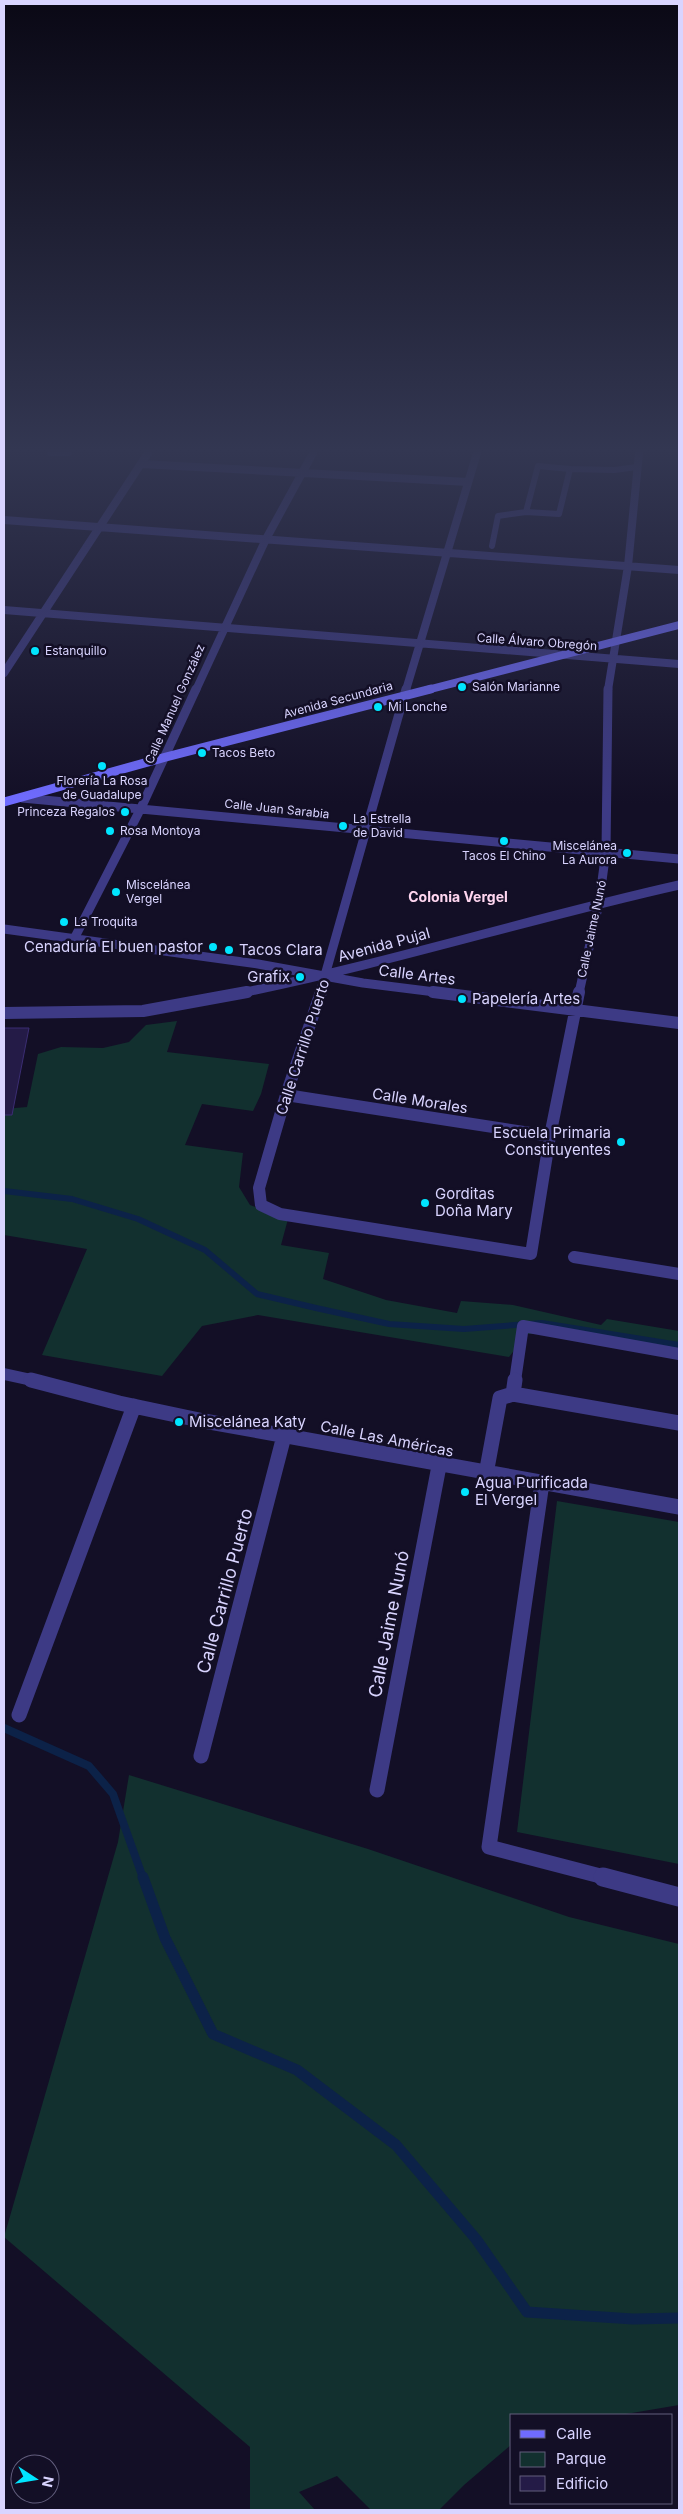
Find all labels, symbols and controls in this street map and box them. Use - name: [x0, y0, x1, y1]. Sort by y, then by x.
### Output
- street label: Calle Álvaro Obregón: [476, 630, 598, 653]
- street label: Calle Manuel González: [141, 642, 208, 766]
- place label: Estanquillo: [45, 643, 107, 658]
- marker: Estanquillo: [29, 645, 41, 657]
- street label: Avenida Secundaria: [282, 678, 394, 721]
- place label: Salón Marianne: [472, 679, 560, 694]
- marker: Salón Marianne: [456, 681, 468, 693]
- place label: Mi Lonche: [388, 699, 447, 714]
- marker: Mi Lonche: [372, 701, 384, 713]
- place label: Tacos Beto: [212, 745, 275, 760]
- marker: Tacos Beto: [196, 747, 208, 759]
- marker: Florería La Rosa de Guadalupe: [96, 760, 108, 772]
- place label: Florería La Rosa de Guadalupe: [57, 773, 147, 802]
- street label: Calle Juan Sarabia: [224, 796, 330, 821]
- place label: Princeza Regalos: [17, 804, 115, 819]
- marker: Princeza Regalos: [119, 806, 131, 818]
- place label: La Estrella de David: [353, 811, 411, 840]
- marker: La Estrella de David: [337, 820, 349, 832]
- place label: Rosa Montoya: [120, 823, 201, 838]
- marker: Rosa Montoya: [104, 825, 116, 837]
- marker: Tacos El Chino: [498, 835, 510, 847]
- place label: Miscelánea La Aurora: [552, 838, 617, 867]
- marker: Miscelánea La Aurora: [621, 847, 633, 859]
- place label: Tacos El Chino: [462, 848, 546, 863]
- place label: Miscelánea Vergel: [126, 877, 191, 906]
- street label: Calle Jaime Nunó: [574, 879, 609, 979]
- marker: Miscelánea Vergel: [110, 886, 122, 898]
- district label: Colonia Vergel: [408, 888, 508, 905]
- place label: La Troquita: [74, 914, 138, 929]
- marker: La Troquita: [58, 916, 70, 928]
- street label: Avenida Pujal: [336, 923, 432, 966]
- place label: Cenaduría El buen pastor: [24, 937, 203, 956]
- place label: Tacos Clara: [239, 940, 323, 959]
- marker: Cenaduría El buen pastor: [207, 941, 219, 953]
- marker: Tacos Clara: [223, 944, 235, 956]
- street label: Calle Artes: [378, 960, 457, 989]
- place label: Grafix: [247, 967, 290, 986]
- marker: Grafix: [294, 971, 306, 983]
- street label: Calle Carrillo Puerto: [272, 977, 333, 1117]
- place label: Papelería Artes: [472, 989, 580, 1008]
- marker: Papelería Artes: [456, 993, 468, 1005]
- street label: Calle Morales: [371, 1084, 469, 1117]
- place label: Escuela Primaria Constituyentes: [493, 1123, 611, 1159]
- marker: Escuela Primaria Constituyentes: [615, 1136, 627, 1148]
- place label: Gorditas Doña Mary: [435, 1184, 513, 1220]
- marker: Gorditas Doña Mary: [419, 1197, 431, 1209]
- place label: Miscelánea Katy: [189, 1412, 307, 1431]
- marker: Miscelánea Katy: [173, 1416, 185, 1428]
- street label: Calle Las Américas: [319, 1416, 455, 1461]
- place label: Agua Purificada El Vergel: [475, 1473, 588, 1509]
- marker: Agua Purificada El Vergel: [459, 1486, 471, 1498]
- street label: Calle Carrillo Puerto: [192, 1506, 257, 1676]
- street label: Calle Jaime Nunó: [364, 1549, 413, 1699]
- legend: [510, 2414, 673, 2504]
- text: Calle: [556, 2424, 591, 2443]
- text: Parque: [556, 2449, 606, 2468]
- north arrow: [10, 2454, 60, 2504]
- text: Edificio: [556, 2474, 608, 2493]
- text: N: [39, 2475, 58, 2489]

